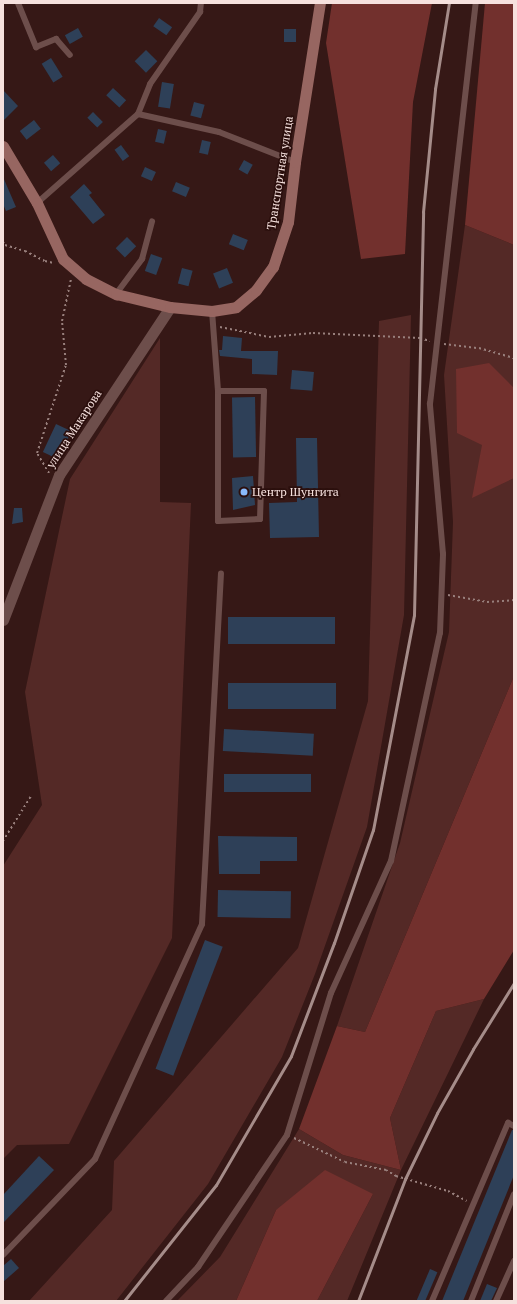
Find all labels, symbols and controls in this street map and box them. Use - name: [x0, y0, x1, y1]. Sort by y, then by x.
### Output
- street label: Транспортная улица: [264, 115, 296, 231]
- street label: улица Макарова: [43, 387, 105, 471]
- place label: Центр Шунгита: [252, 485, 339, 499]
- marker: Центр Шунгита: [239, 487, 249, 497]

